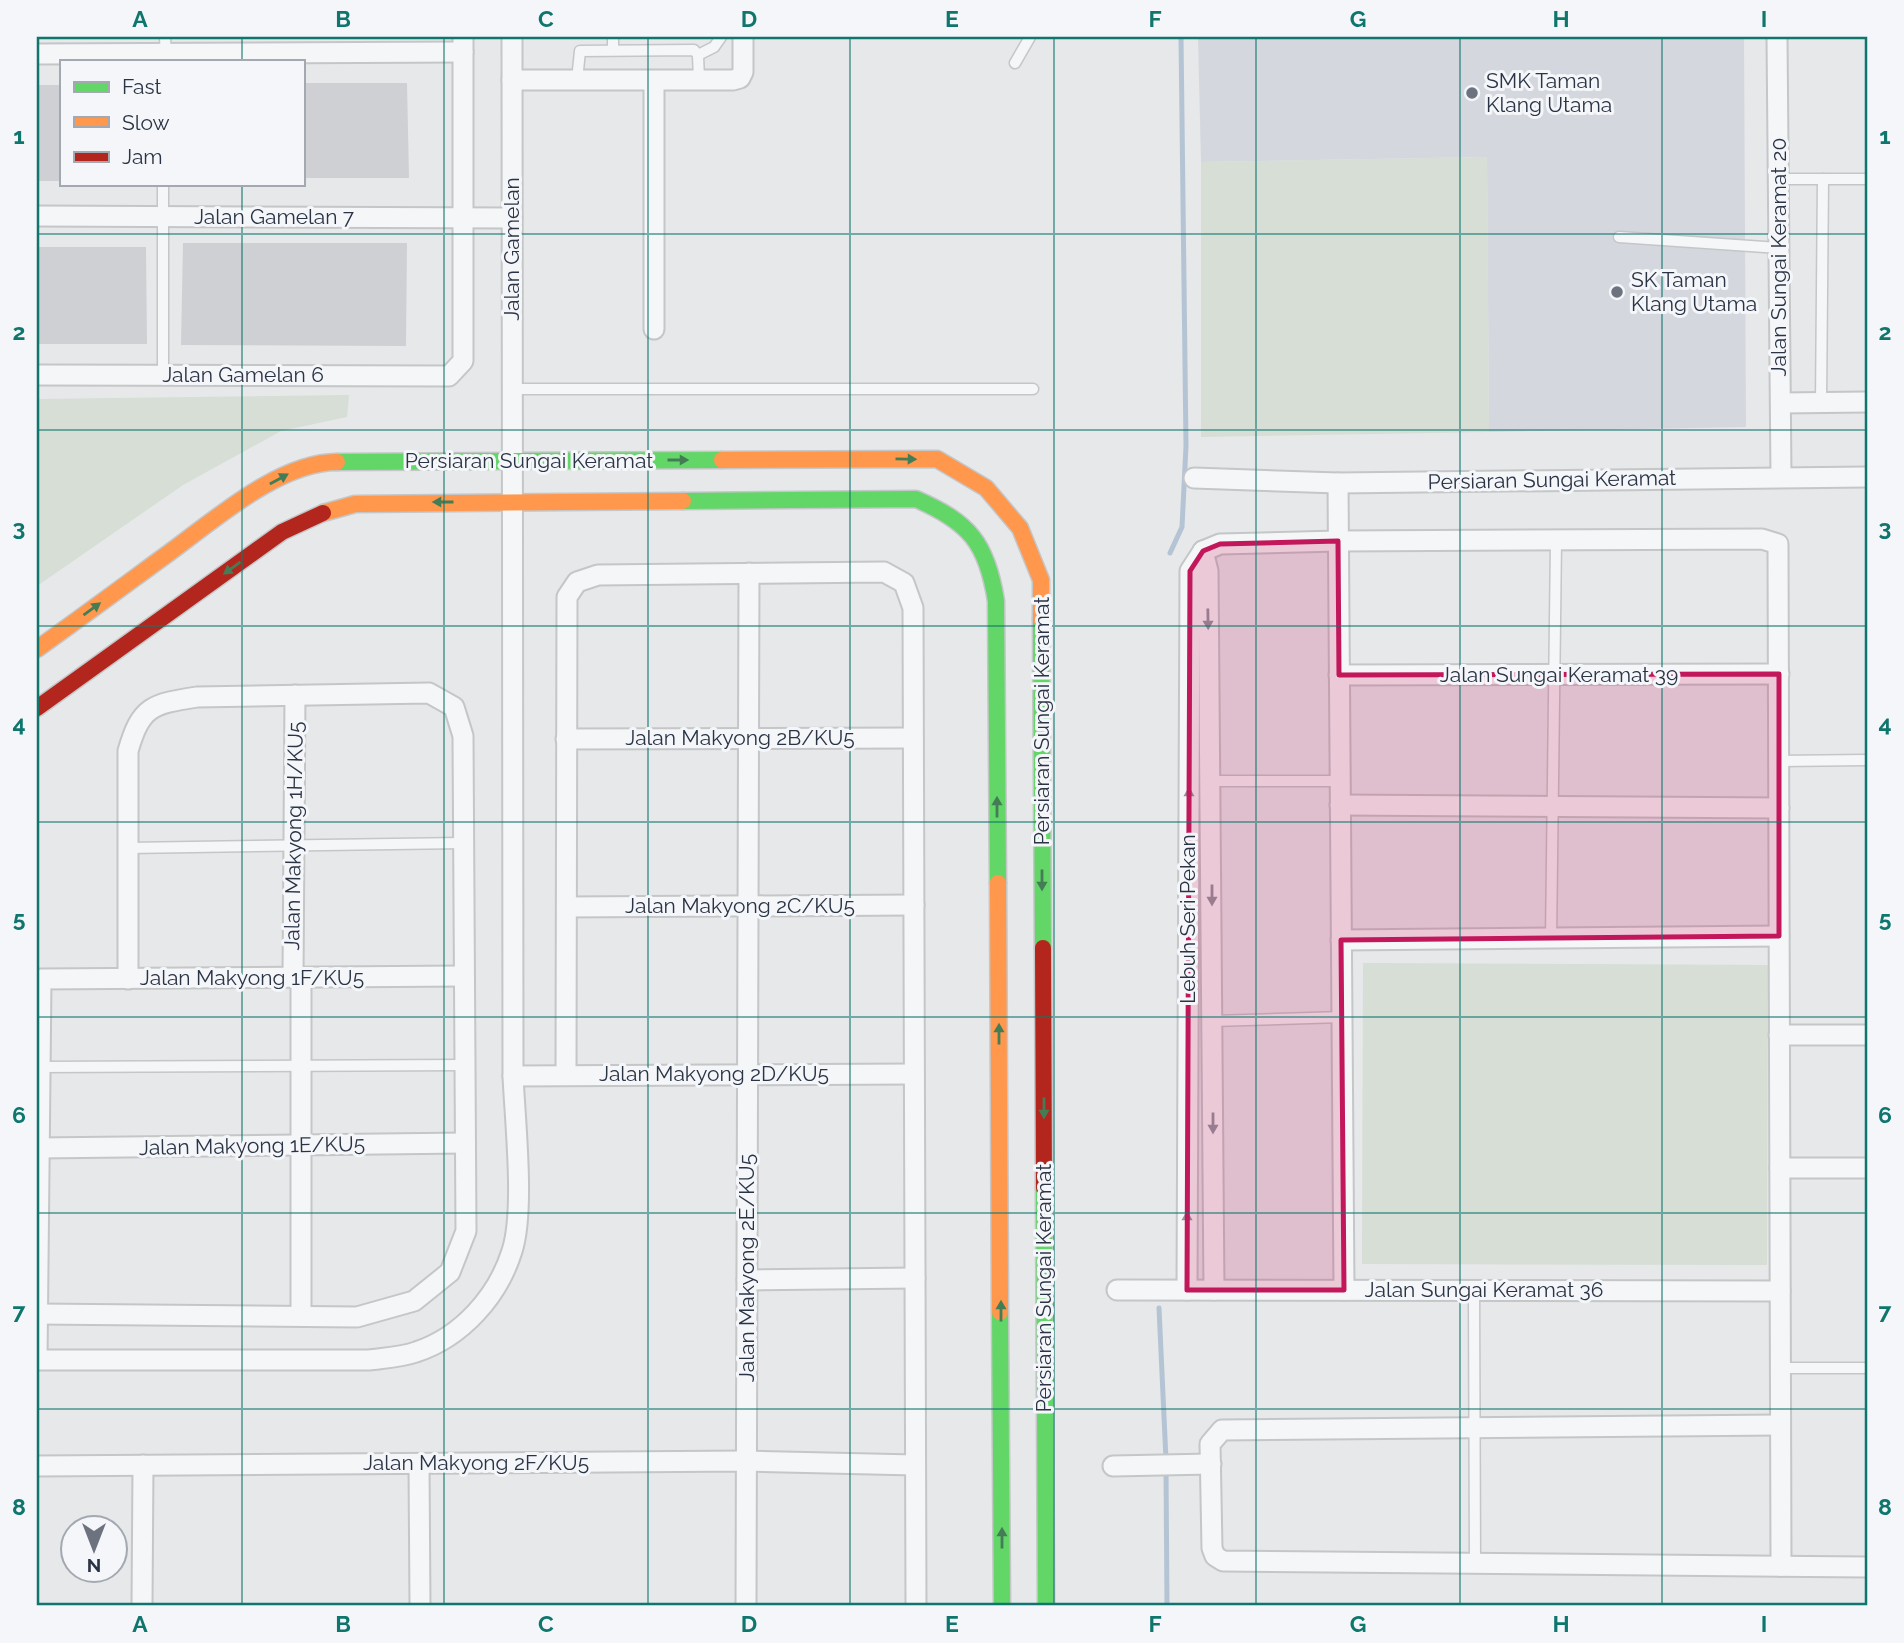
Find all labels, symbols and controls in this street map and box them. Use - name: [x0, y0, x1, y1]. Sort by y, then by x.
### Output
- text: A: [132, 5, 148, 32]
- text: B: [335, 5, 351, 32]
- text: C: [538, 5, 554, 32]
- text: D: [741, 5, 757, 32]
- text: E: [945, 5, 959, 32]
- text: F: [1148, 5, 1162, 32]
- text: G: [1350, 5, 1366, 32]
- text: H: [1552, 5, 1570, 32]
- text: I: [1761, 5, 1767, 32]
- legend: [60, 60, 304, 186]
- place label: SMK Taman Klang Utama: [1486, 68, 1612, 117]
- text: Fast: [122, 74, 162, 99]
- marker: SMK Taman Klang Utama: [1464, 85, 1480, 101]
- text: Slow: [122, 110, 170, 135]
- text: 1: [13, 122, 25, 149]
- text: 1: [1879, 122, 1891, 149]
- street label: Jalan Sungai Keramat 20: [1766, 138, 1791, 376]
- text: Jam: [122, 144, 163, 169]
- street label: Jalan Gamelan: [499, 177, 524, 321]
- street label: Jalan Gamelan 7: [194, 204, 355, 229]
- place label: SK Taman Klang Utama: [1631, 267, 1757, 316]
- marker: SK Taman Klang Utama: [1609, 284, 1625, 300]
- text: 2: [13, 318, 25, 345]
- text: 2: [1879, 318, 1891, 345]
- street label: Jalan Gamelan 6: [162, 362, 324, 387]
- street label: Persiaran Sungai Keramat: [405, 448, 653, 473]
- one-way arrow: [895, 453, 917, 465]
- one-way arrow: [667, 454, 689, 466]
- street label: Persiaran Sungai Keramat: [1428, 465, 1676, 494]
- one-way arrow: [269, 473, 288, 485]
- one-way arrow: [431, 496, 453, 508]
- text: 3: [13, 514, 25, 541]
- text: 3: [1879, 514, 1891, 541]
- one-way arrow: [223, 560, 241, 574]
- street label: Persiaran Sungai Keramat: [1029, 597, 1054, 845]
- one-way arrow: [83, 602, 101, 616]
- one-way arrow: [1203, 608, 1214, 630]
- street label: Jalan Sungai Keramat 39: [1440, 662, 1678, 687]
- text: 4: [12, 710, 26, 737]
- text: 4: [1878, 710, 1892, 737]
- street label: Jalan Makyong 1H/KU5: [279, 721, 308, 951]
- street label: Jalan Makyong 2B/KU5: [625, 725, 855, 750]
- one-way arrow: [1183, 787, 1195, 809]
- one-way arrow: [991, 795, 1003, 817]
- street label: Lebuh Seri Pekan: [1175, 834, 1200, 1004]
- one-way arrow: [1036, 870, 1048, 892]
- one-way arrow: [1206, 884, 1218, 906]
- street label: Jalan Makyong 2C/KU5: [625, 893, 855, 918]
- text: 5: [13, 905, 26, 932]
- text: 5: [1879, 905, 1892, 932]
- street label: Jalan Makyong 1F/KU5: [140, 965, 364, 990]
- one-way arrow: [993, 1023, 1005, 1045]
- street label: Jalan Makyong 2D/KU5: [599, 1061, 829, 1086]
- one-way arrow: [1038, 1097, 1049, 1119]
- text: 6: [12, 1101, 26, 1128]
- text: 6: [1878, 1101, 1892, 1128]
- one-way arrow: [1207, 1112, 1219, 1134]
- street label: Jalan Makyong 1E/KU5: [139, 1131, 365, 1160]
- street label: Jalan Makyong 2E/KU5: [734, 1154, 759, 1382]
- street label: Persiaran Sungai Keramat: [1031, 1164, 1056, 1412]
- one-way arrow: [1181, 1210, 1193, 1232]
- street label: Jalan Sungai Keramat 36: [1365, 1277, 1603, 1302]
- text: 7: [13, 1297, 26, 1324]
- text: 7: [1879, 1297, 1892, 1324]
- one-way arrow: [995, 1299, 1006, 1321]
- street label: Jalan Makyong 2F/KU5: [363, 1450, 589, 1475]
- text: 8: [12, 1493, 26, 1520]
- text: 8: [1878, 1493, 1892, 1520]
- north arrow: [60, 1514, 130, 1584]
- one-way arrow: [996, 1527, 1008, 1549]
- text: N: [87, 1555, 101, 1577]
- text: A: [132, 1610, 148, 1637]
- text: B: [335, 1610, 351, 1637]
- text: C: [538, 1610, 554, 1637]
- text: D: [741, 1610, 757, 1637]
- text: E: [945, 1610, 959, 1637]
- text: F: [1148, 1610, 1162, 1637]
- text: G: [1350, 1610, 1366, 1637]
- text: H: [1552, 1610, 1570, 1637]
- text: I: [1761, 1610, 1767, 1637]

